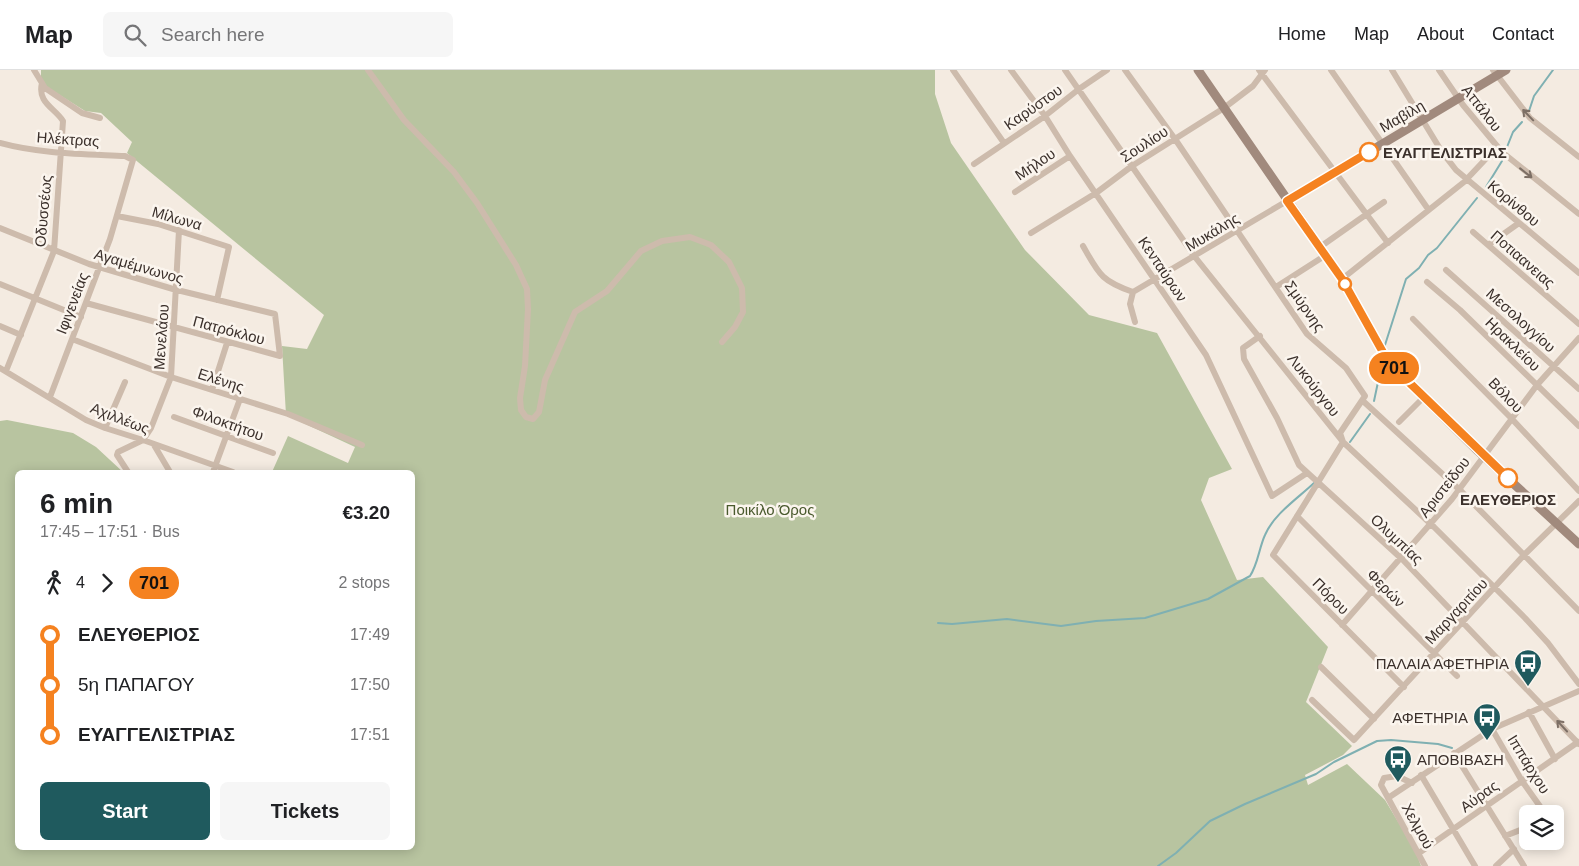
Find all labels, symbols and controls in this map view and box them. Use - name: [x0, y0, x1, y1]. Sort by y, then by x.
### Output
- search box: [103, 12, 453, 57]
- text: Map: [25, 21, 73, 48]
- icon: search: [121, 21, 149, 49]
- text: Search here: [161, 24, 265, 45]
- text: Home: [1278, 24, 1326, 44]
- text: Map: [1354, 24, 1389, 44]
- text: About: [1417, 24, 1464, 44]
- text: Contact: [1492, 24, 1554, 44]
- street label: Καρύστου: [1001, 81, 1065, 133]
- street label: Αττάλου: [1459, 81, 1505, 135]
- street label: Μαβίλη: [1377, 96, 1427, 136]
- one-way arrow: [1522, 109, 1534, 121]
- street label: Σουλίου: [1117, 122, 1171, 166]
- street label: Ηλέκτρας: [36, 128, 100, 150]
- marker: ΕΥΑΓΓΕΛΙΣΤΡΙΑΣ: [1359, 142, 1379, 162]
- street label: Μήλου: [1012, 144, 1058, 184]
- place label: ΕΥΑΓΓΕΛΙΣΤΡΙΑΣ: [1383, 144, 1507, 161]
- one-way arrow: [1519, 167, 1532, 178]
- street label: Οδυσσέως: [31, 174, 55, 248]
- street label: Κορίνθου: [1485, 176, 1543, 230]
- street label: Μίλωνα: [150, 203, 204, 233]
- street label: Μυκάλης: [1182, 209, 1242, 255]
- street label: Ποτιαανειας: [1488, 227, 1558, 291]
- street label: Κενταύρων: [1135, 233, 1191, 305]
- street label: Αγαμέμνωνος: [92, 245, 186, 287]
- street label: Ιφιγενείας: [52, 270, 92, 336]
- street label: Σμύρνης: [1281, 277, 1329, 335]
- unlabelled marker: [1338, 277, 1352, 291]
- street label: Μεσολογγίου: [1483, 285, 1559, 355]
- street label: Μενελάου: [150, 304, 172, 370]
- street label: Πατρόκλου: [191, 312, 267, 348]
- street label: Ηρακλείου: [1482, 314, 1544, 374]
- street label: Λυκούργου: [1284, 350, 1344, 420]
- line badge: 701: [1365, 352, 1423, 384]
- text: 701: [1379, 358, 1409, 378]
- street label: Ελένης: [196, 365, 246, 395]
- street label: Βόλου: [1485, 374, 1527, 416]
- street label: Αχιλλέως: [88, 399, 152, 437]
- street label: Φιλοκτήτου: [190, 402, 266, 444]
- street label: Αριστείδου: [1415, 453, 1473, 521]
- marker: ΕΛΕΥΘΕΡΙΟΣ: [1498, 468, 1518, 488]
- text: 6 min: [40, 488, 113, 519]
- place label: ΕΛΕΥΘΕΡΙΟΣ: [1460, 491, 1556, 508]
- park label: Ποικίλο Όρος: [726, 501, 814, 518]
- text: €3.20: [342, 502, 390, 523]
- street label: Ολυμπίας: [1367, 511, 1427, 567]
- text: 17:45 – 17:51 · Bus: [40, 523, 180, 540]
- street label: Φερών: [1364, 566, 1408, 610]
- icon: walk: [40, 569, 68, 597]
- icon: forward: [93, 569, 121, 597]
- text: 701: [139, 573, 169, 593]
- text: 4: [76, 574, 85, 591]
- text: 2 stops: [338, 574, 390, 591]
- street label: Πόρου: [1309, 574, 1353, 618]
- street label: Μαργαριτίου: [1421, 575, 1491, 647]
- text: ΕΛΕΥΘΕΡΙΟΣ: [78, 624, 200, 645]
- text: 17:49: [350, 626, 390, 643]
- bus stop icon: ΠΑΛΑΙΑ ΑΦΕΤΗΡΙΑ: [1513, 648, 1543, 687]
- place label: ΠΑΛΑΙΑ ΑΦΕΤΗΡΙΑ: [1376, 655, 1509, 672]
- text: 5η ΠΑΠΑΓΟΥ: [78, 674, 195, 695]
- text: 17:50: [350, 676, 390, 693]
- bus stop icon: ΑΦΕΤΗΡΙΑ: [1472, 702, 1502, 741]
- place label: ΑΦΕΤΗΡΙΑ: [1392, 709, 1468, 726]
- one-way arrow: [1556, 719, 1568, 732]
- text: ΕΥΑΓΓΕΛΙΣΤΡΙΑΣ: [78, 724, 235, 745]
- text: 17:51: [350, 726, 390, 743]
- street label: Ιππάρχου: [1504, 732, 1554, 796]
- bus stop icon: ΑΠΟΒΙΒΑΣΗ: [1383, 744, 1413, 783]
- place label: ΑΠΟΒΙΒΑΣΗ: [1417, 751, 1504, 768]
- street label: Αύρας: [1457, 777, 1501, 815]
- button: Start: [40, 782, 210, 840]
- button: Tickets: [220, 782, 390, 840]
- street label: Χελμού: [1399, 800, 1437, 852]
- map controls: [1519, 805, 1564, 850]
- button: layers: [1519, 805, 1564, 850]

